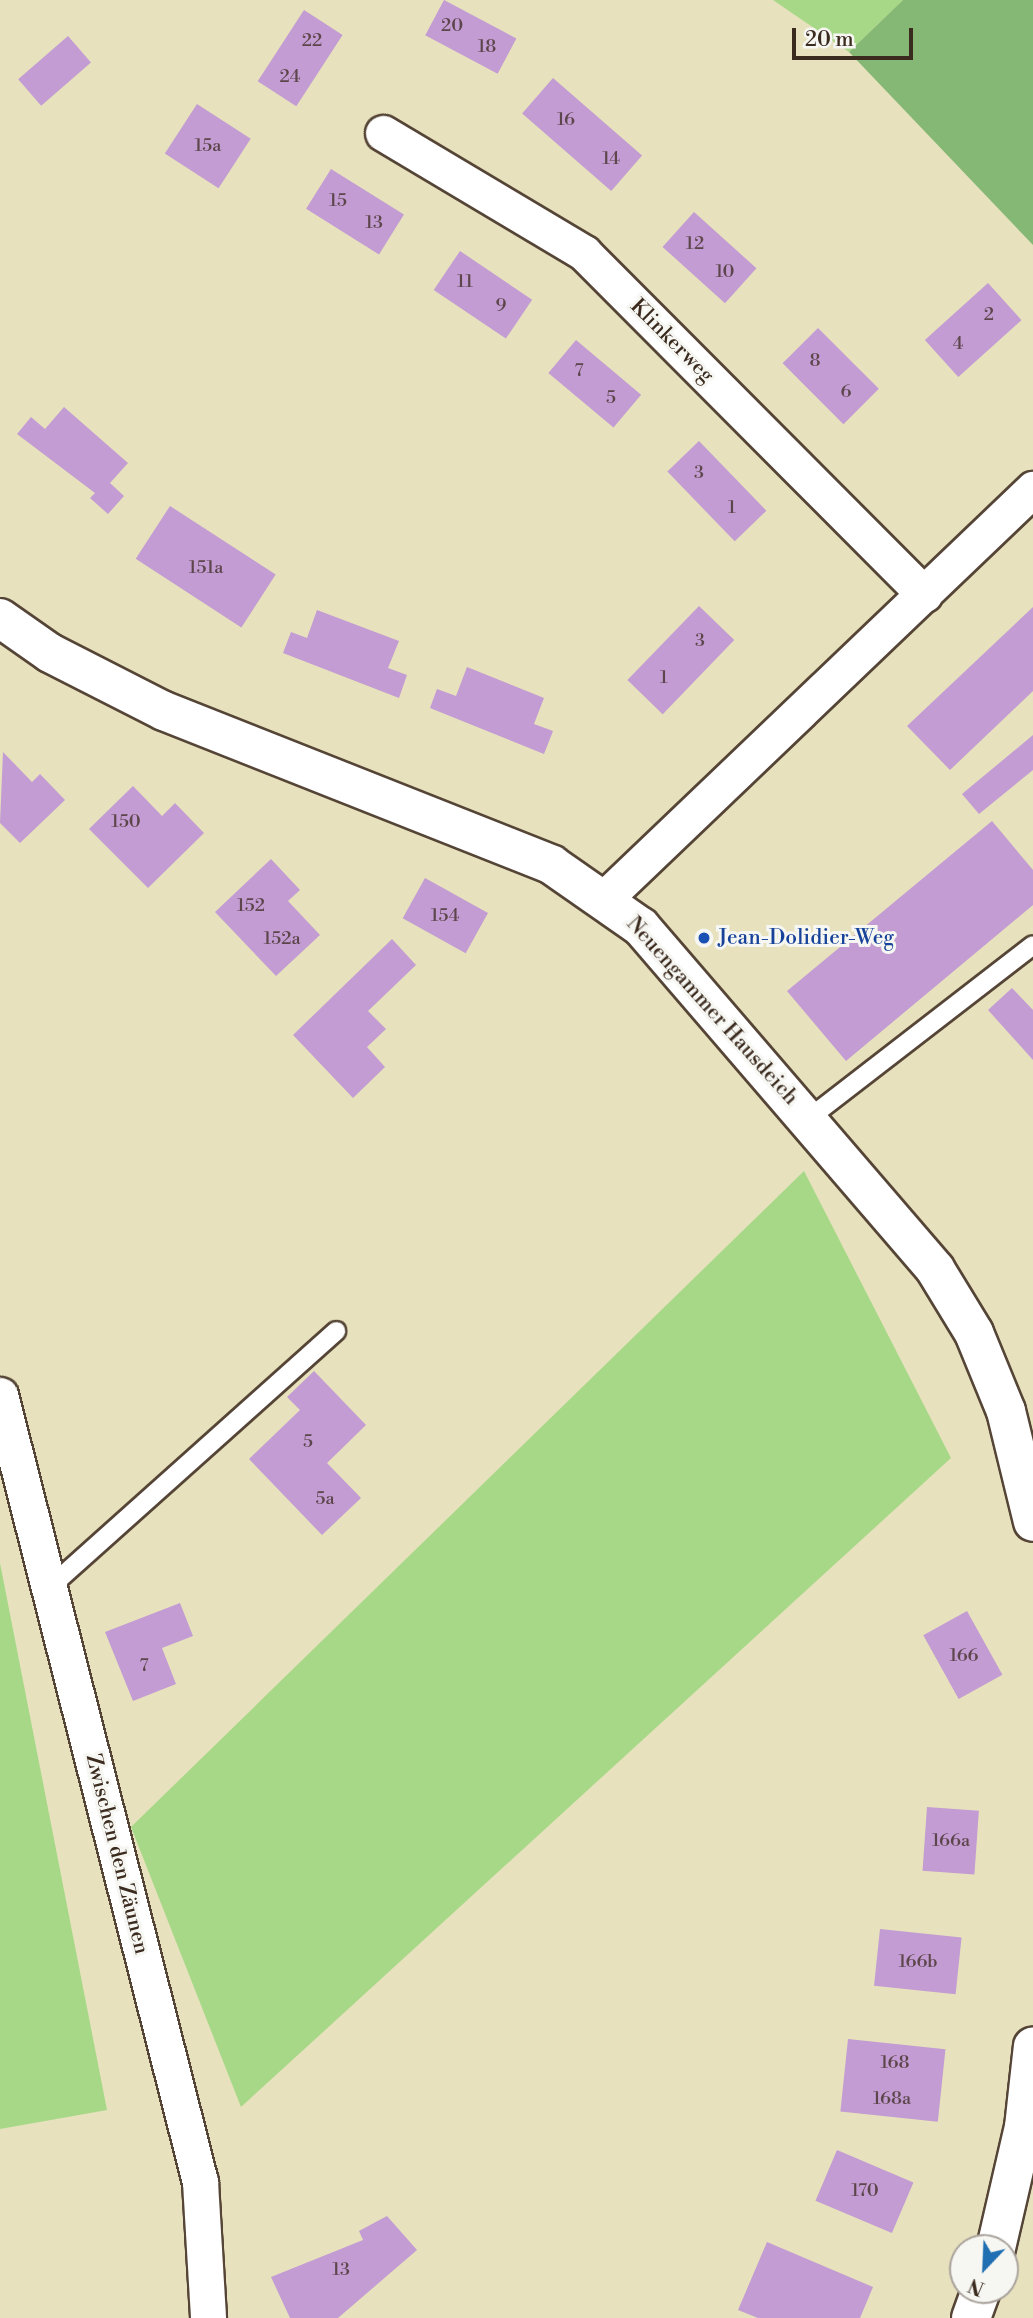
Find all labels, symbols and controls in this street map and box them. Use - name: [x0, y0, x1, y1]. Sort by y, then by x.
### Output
- scale bar: [795, 14, 916, 58]
- house number: 20: [441, 15, 463, 37]
- text: 20 m: [805, 27, 854, 53]
- house number: 22: [302, 30, 322, 52]
- house number: 18: [478, 36, 496, 58]
- house number: 24: [279, 66, 301, 88]
- house number: 16: [557, 109, 575, 131]
- house number: 15a: [195, 135, 221, 157]
- house number: 14: [602, 148, 620, 170]
- house number: 15: [329, 190, 347, 212]
- house number: 13: [365, 212, 383, 234]
- house number: 12: [686, 233, 704, 255]
- house number: 10: [715, 261, 735, 283]
- house number: 11: [457, 271, 473, 293]
- street label: Klinkerweg: [625, 294, 719, 388]
- house number: 9: [496, 295, 506, 317]
- house number: 2: [984, 304, 994, 326]
- house number: 4: [953, 333, 963, 355]
- house number: 8: [809, 350, 821, 372]
- house number: 7: [574, 360, 584, 382]
- house number: 6: [841, 381, 851, 403]
- house number: 5: [606, 387, 616, 409]
- house number: 3: [694, 462, 704, 484]
- house number: 1: [728, 497, 736, 519]
- house number: 151a: [189, 557, 223, 579]
- house number: 3: [695, 630, 705, 652]
- house number: 1: [660, 667, 668, 689]
- house number: 150: [111, 811, 141, 833]
- house number: 152: [237, 895, 265, 917]
- house number: 154: [431, 905, 459, 927]
- street label: Neuengammer Hausdeich: [621, 912, 803, 1110]
- place label: Jean-Dolidier-Weg: [718, 925, 894, 951]
- house number: 152a: [263, 928, 301, 950]
- marker: Jean-Dolidier-Weg: [696, 930, 712, 946]
- house number: 5: [303, 1431, 313, 1453]
- house number: 5a: [315, 1488, 335, 1510]
- house number: 166: [950, 1645, 978, 1667]
- house number: 7: [139, 1655, 149, 1677]
- street label: Zwischen den Zäunen: [80, 1751, 154, 1957]
- house number: 166a: [932, 1830, 970, 1852]
- house number: 166b: [898, 1951, 938, 1973]
- house number: 168: [880, 2052, 910, 2074]
- house number: 168a: [873, 2088, 911, 2110]
- house number: 170: [851, 2180, 879, 2202]
- north arrow: [949, 2234, 1019, 2304]
- house number: 13: [332, 2259, 350, 2281]
- text: N: [965, 2273, 988, 2300]

